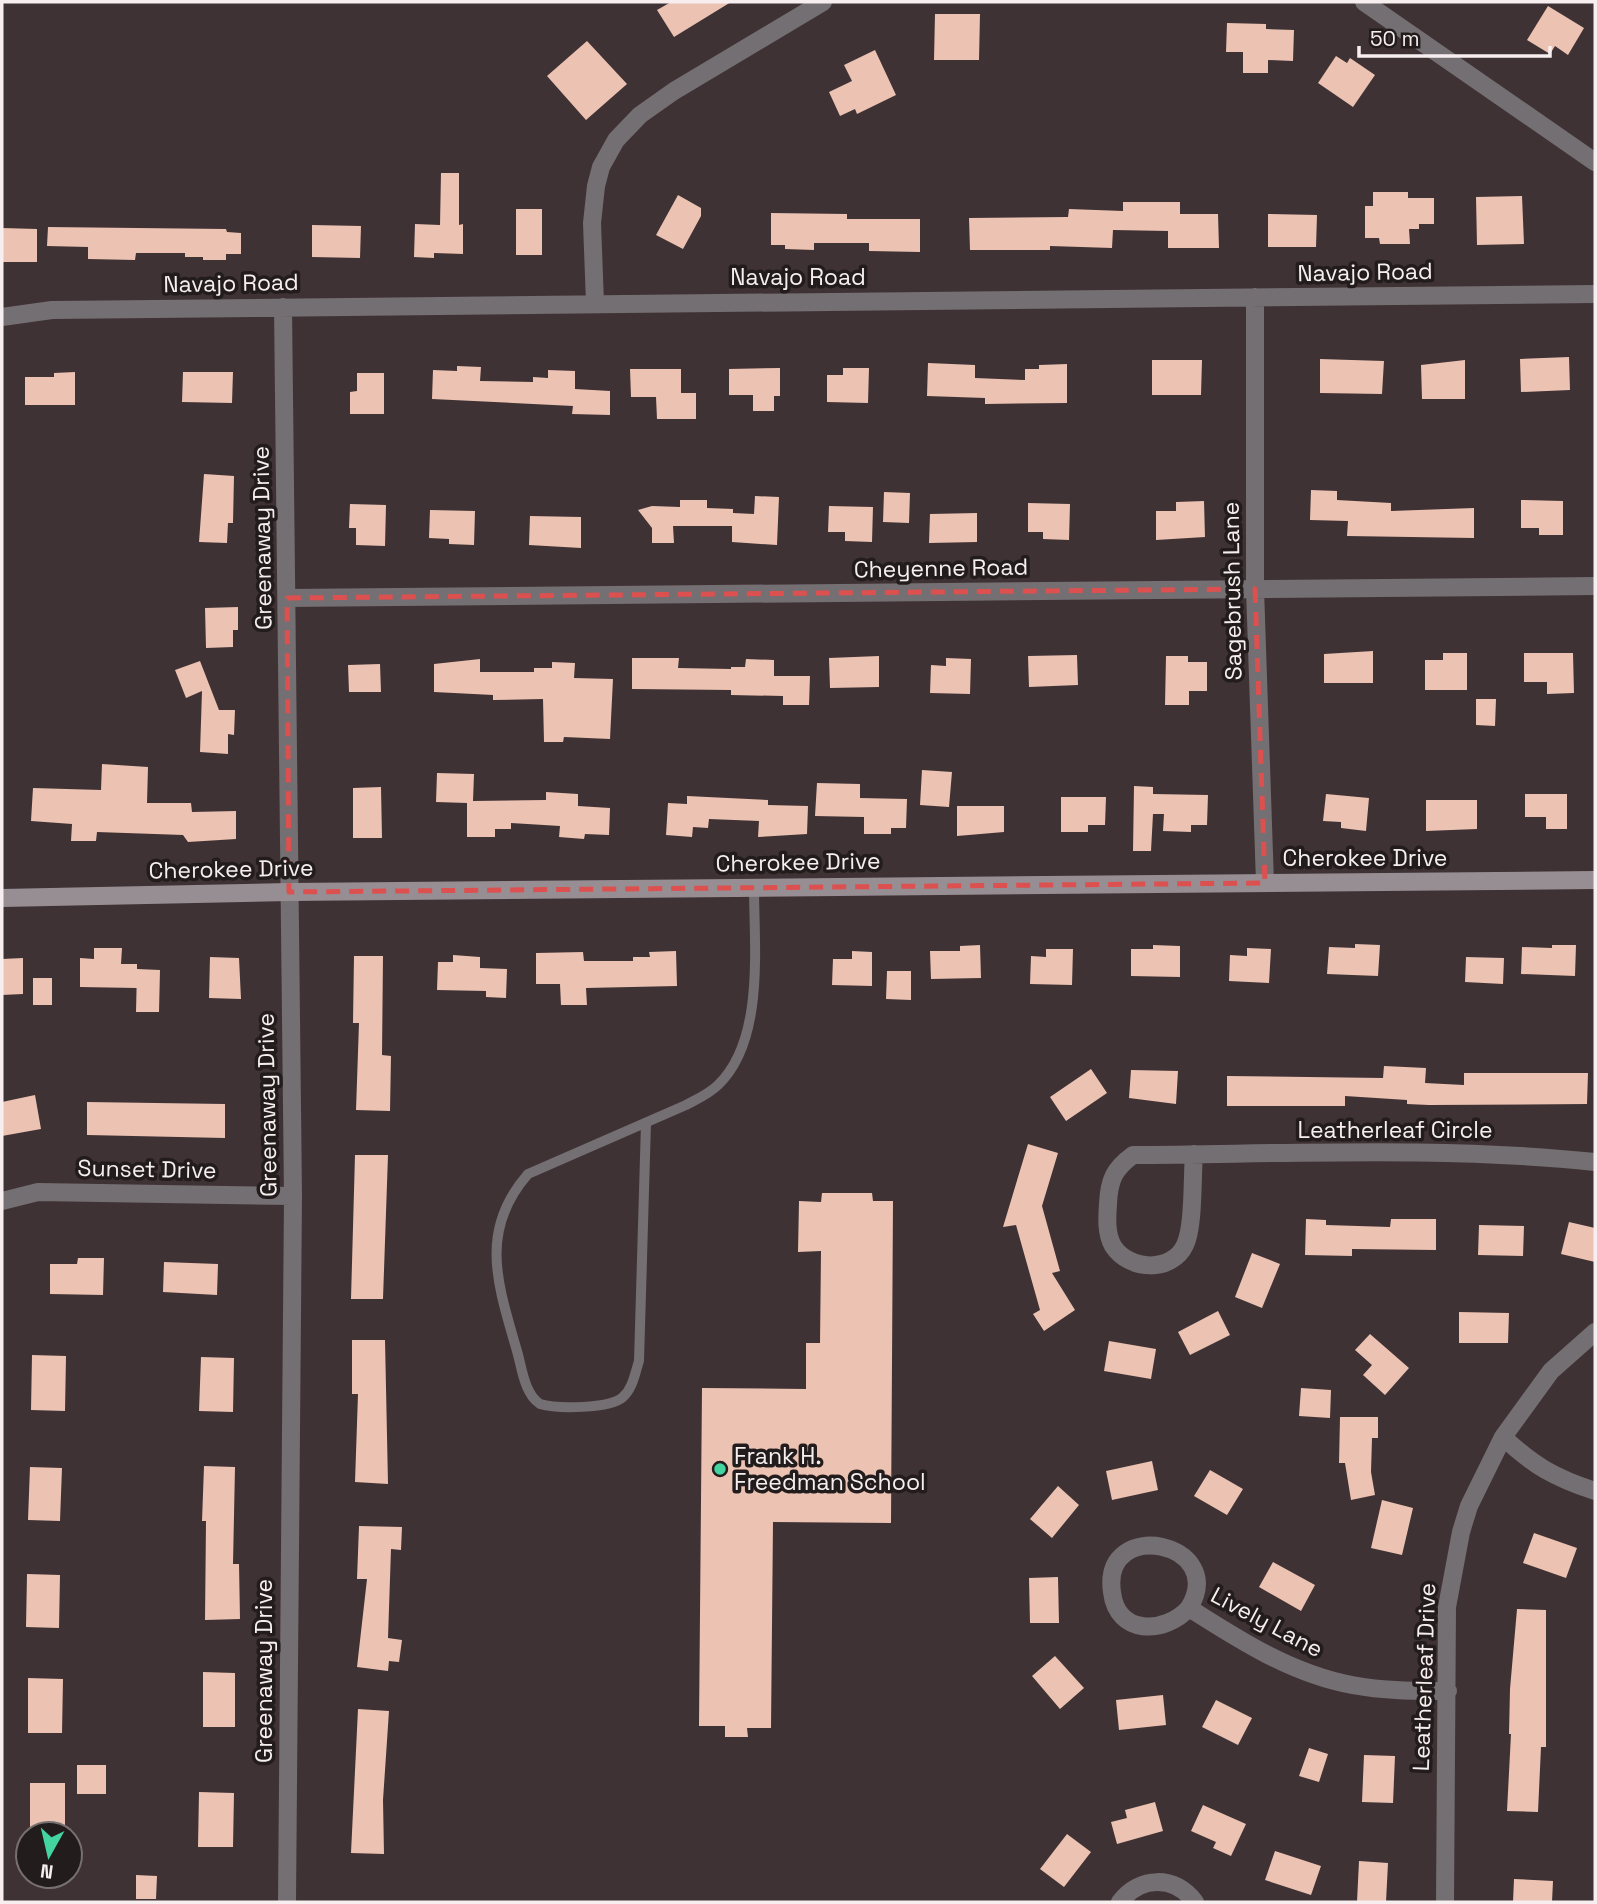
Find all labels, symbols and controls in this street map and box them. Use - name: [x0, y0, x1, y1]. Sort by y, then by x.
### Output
- scale bar: [1359, 14, 1550, 58]
- text: 50 m: [1370, 25, 1420, 52]
- street label: Navajo Road: [1297, 256, 1433, 288]
- street label: Navajo Road: [730, 262, 866, 292]
- street label: Navajo Road: [163, 267, 299, 299]
- street label: Greenaway Drive: [245, 446, 279, 630]
- street label: Sagebrush Lane: [1215, 501, 1249, 681]
- street label: Cheyenne Road: [854, 551, 1028, 585]
- street label: Cherokee Drive: [1283, 843, 1447, 873]
- street label: Cherokee Drive: [715, 846, 881, 878]
- street label: Cherokee Drive: [148, 853, 314, 885]
- street label: Greenaway Drive: [250, 1013, 284, 1197]
- street label: Leatherleaf Circle: [1297, 1115, 1493, 1145]
- street label: Sunset Drive: [77, 1153, 217, 1185]
- place label: Frank H. Freedman School: [734, 1441, 926, 1497]
- marker: Frank H. Freedman School: [712, 1461, 728, 1477]
- street label: Greenaway Drive: [249, 1579, 279, 1763]
- street label: Lively Lane: [1206, 1580, 1328, 1664]
- street label: Leatherleaf Drive: [1406, 1582, 1442, 1772]
- north arrow: [14, 1820, 84, 1890]
- text: N: [39, 1858, 55, 1885]

